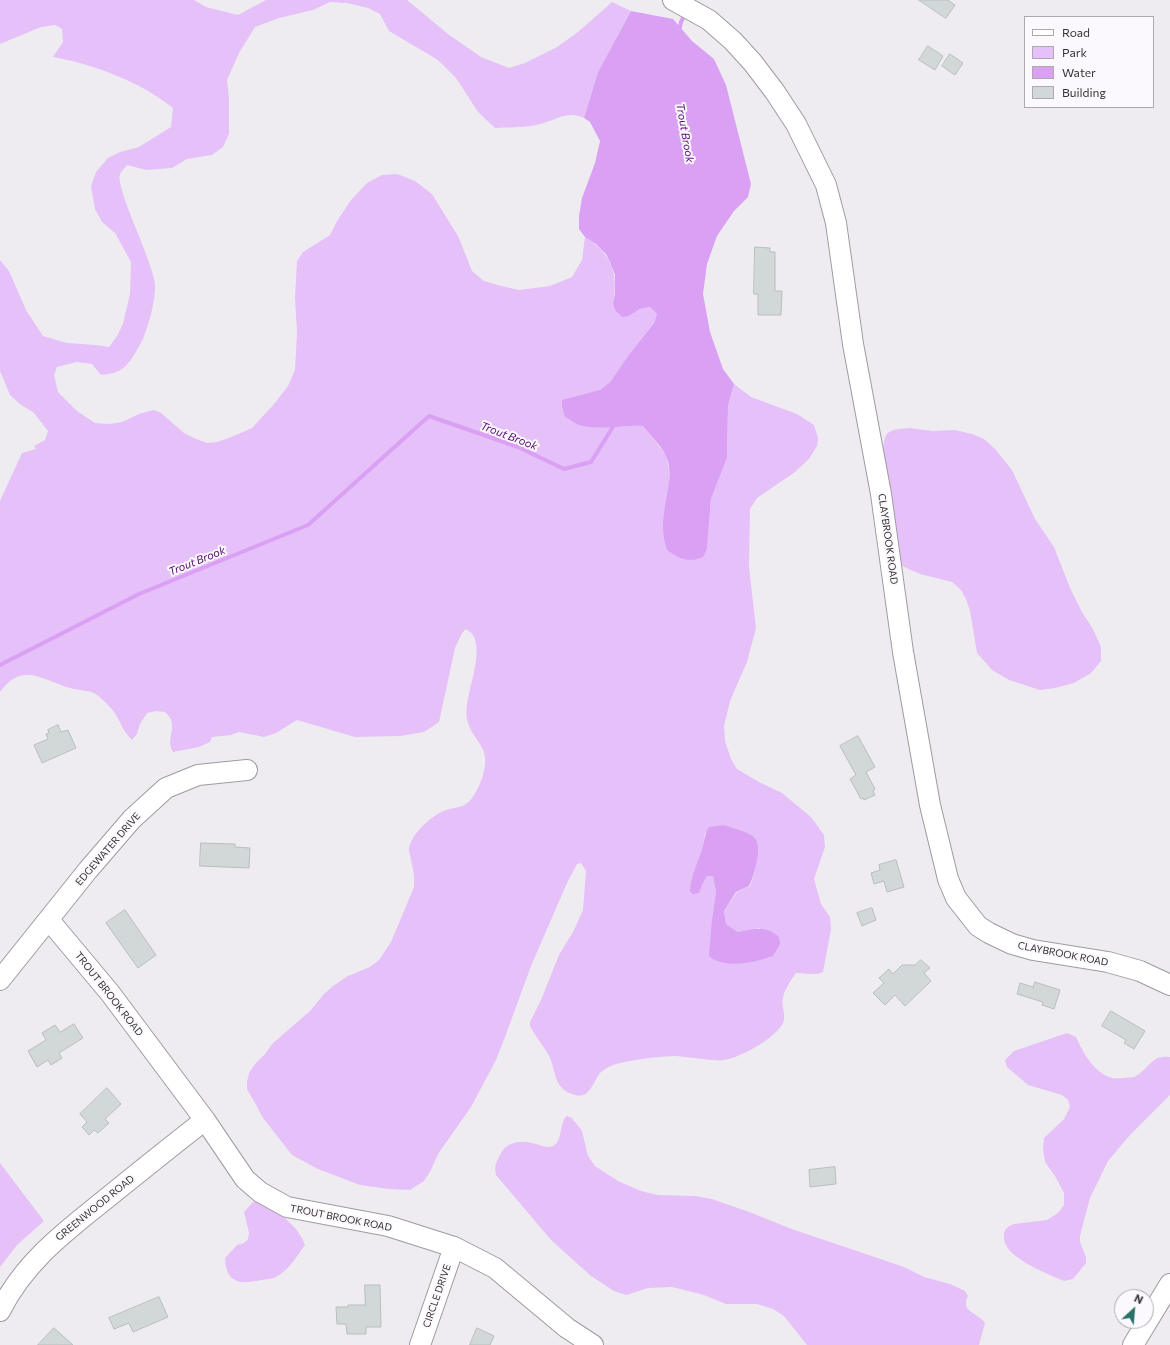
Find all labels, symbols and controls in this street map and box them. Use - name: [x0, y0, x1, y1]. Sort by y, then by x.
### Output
- legend: [1024, 16, 1154, 108]
- text: Road: [1062, 25, 1090, 39]
- text: Park: [1062, 45, 1087, 59]
- text: Water: [1062, 65, 1096, 79]
- text: Building: [1062, 85, 1106, 99]
- water label: Trout Brook: [673, 102, 697, 164]
- water label: Trout Brook: [479, 419, 539, 453]
- street label: CLAYBROOK ROAD: [876, 493, 900, 585]
- water label: Trout Brook: [167, 544, 227, 578]
- street label: EDGEWATER DRIVE: [73, 810, 143, 888]
- street label: CLAYBROOK ROAD: [1017, 939, 1109, 969]
- street label: TROUT BROOK ROAD: [72, 950, 146, 1038]
- street label: GREENWOOD ROAD: [53, 1173, 137, 1243]
- street label: TROUT BROOK ROAD: [289, 1202, 393, 1234]
- street label: CIRCLE DRIVE: [421, 1263, 453, 1329]
- north arrow: [1114, 1289, 1154, 1329]
- text: N: [1132, 1291, 1146, 1306]

